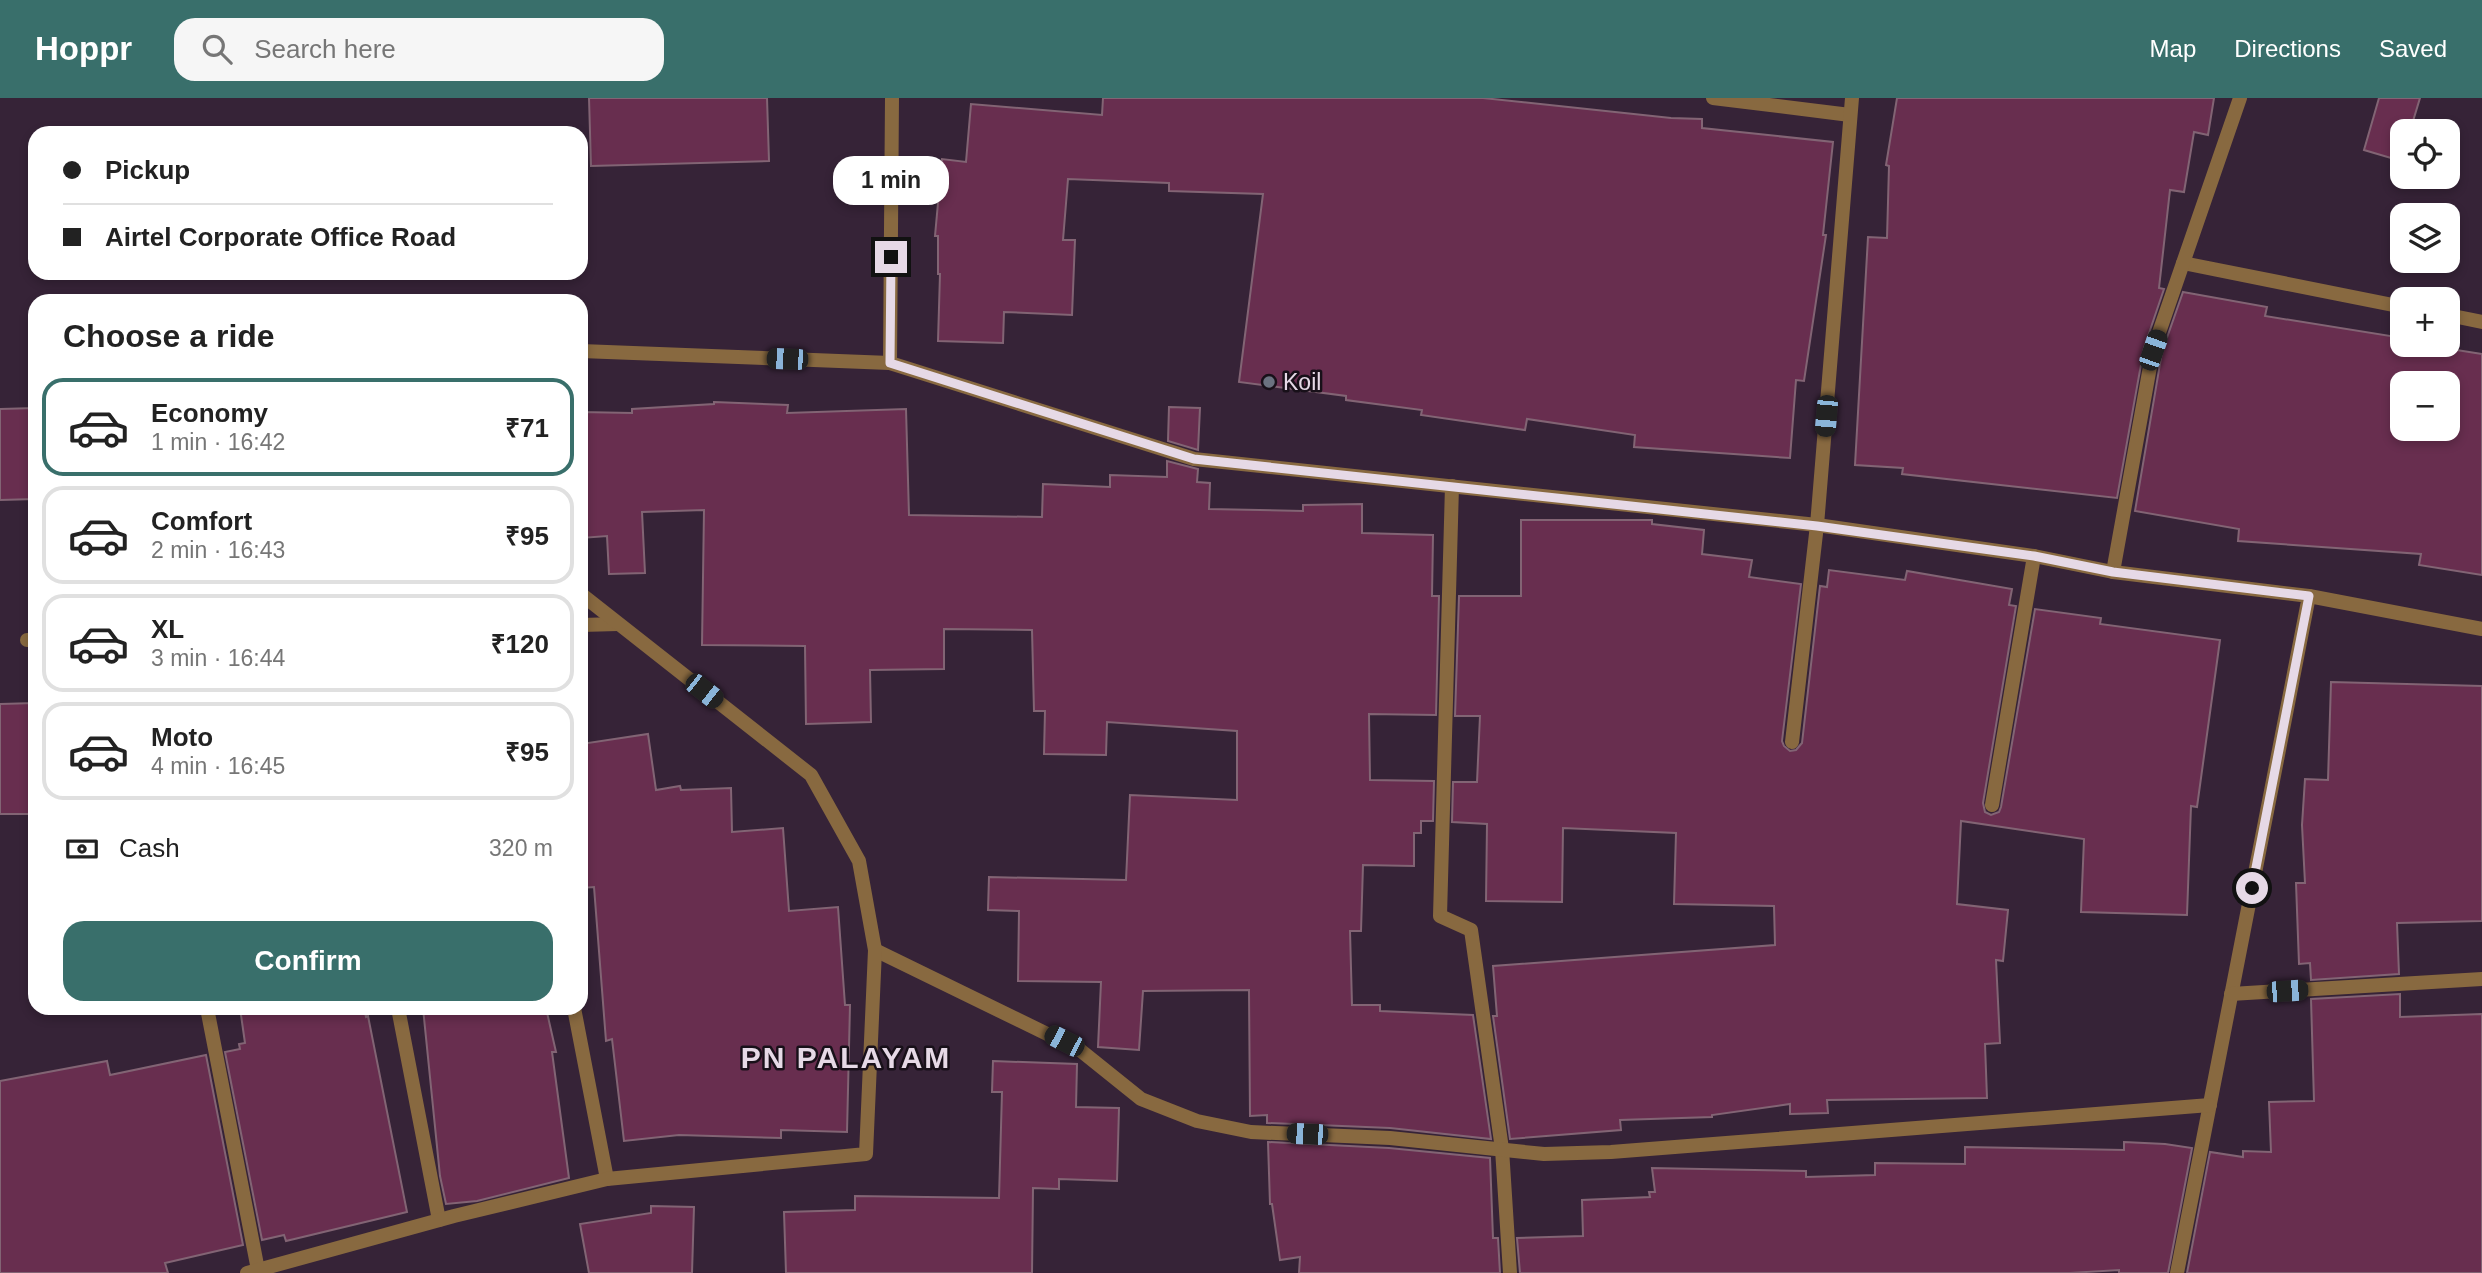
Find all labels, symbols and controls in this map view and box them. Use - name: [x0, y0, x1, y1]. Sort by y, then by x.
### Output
- search box: [174, 18, 664, 81]
- text: Hoppr: [35, 30, 132, 67]
- icon: search: [198, 30, 236, 68]
- text: Search here: [254, 34, 396, 64]
- text: Map: [2150, 35, 2196, 62]
- text: Directions: [2234, 35, 2341, 62]
- text: Saved: [2379, 35, 2447, 62]
- map controls: [2390, 119, 2460, 441]
- button: locate: [2390, 119, 2460, 189]
- text: Pickup: [105, 155, 190, 185]
- callout: 1 min: [833, 156, 949, 204]
- text: 1 min: [861, 167, 921, 193]
- button: layers: [2390, 203, 2460, 273]
- text: Airtel Corporate Office Road: [105, 222, 456, 252]
- route end: [875, 241, 907, 273]
- button: +: [2390, 287, 2460, 357]
- text: Choose a ride: [63, 318, 275, 354]
- car: [2137, 327, 2170, 373]
- car: [766, 348, 809, 370]
- place label: Koil: [1283, 369, 1321, 395]
- button: −: [2390, 371, 2460, 441]
- marker: Koil: [1261, 374, 1277, 390]
- car: [1814, 394, 1839, 438]
- icon: car: [67, 396, 130, 459]
- text: Economy: [151, 398, 268, 428]
- text: ₹71: [505, 413, 549, 443]
- text: 1 min · 16:42: [151, 429, 285, 455]
- icon: car: [67, 504, 130, 567]
- text: Comfort: [151, 506, 252, 536]
- text: ₹95: [505, 521, 549, 551]
- text: 2 min · 16:43: [151, 537, 285, 563]
- icon: car: [67, 612, 130, 675]
- text: XL: [151, 614, 184, 644]
- text: ₹120: [491, 629, 549, 659]
- text: 3 min · 16:44: [151, 645, 285, 671]
- car: [681, 670, 728, 712]
- icon: car: [67, 720, 130, 783]
- text: Moto: [151, 722, 213, 752]
- text: ₹95: [505, 737, 549, 767]
- text: 4 min · 16:45: [151, 753, 285, 779]
- icon: cash: [63, 830, 101, 868]
- text: Cash: [119, 833, 180, 863]
- text: 320 m: [489, 835, 553, 861]
- route start: [2236, 872, 2268, 904]
- button: Confirm: [63, 921, 553, 1001]
- car: [2266, 979, 2309, 1003]
- car: [1041, 1022, 1088, 1060]
- district label: PN PALAYAM: [741, 1041, 951, 1074]
- car: [1286, 1123, 1329, 1145]

